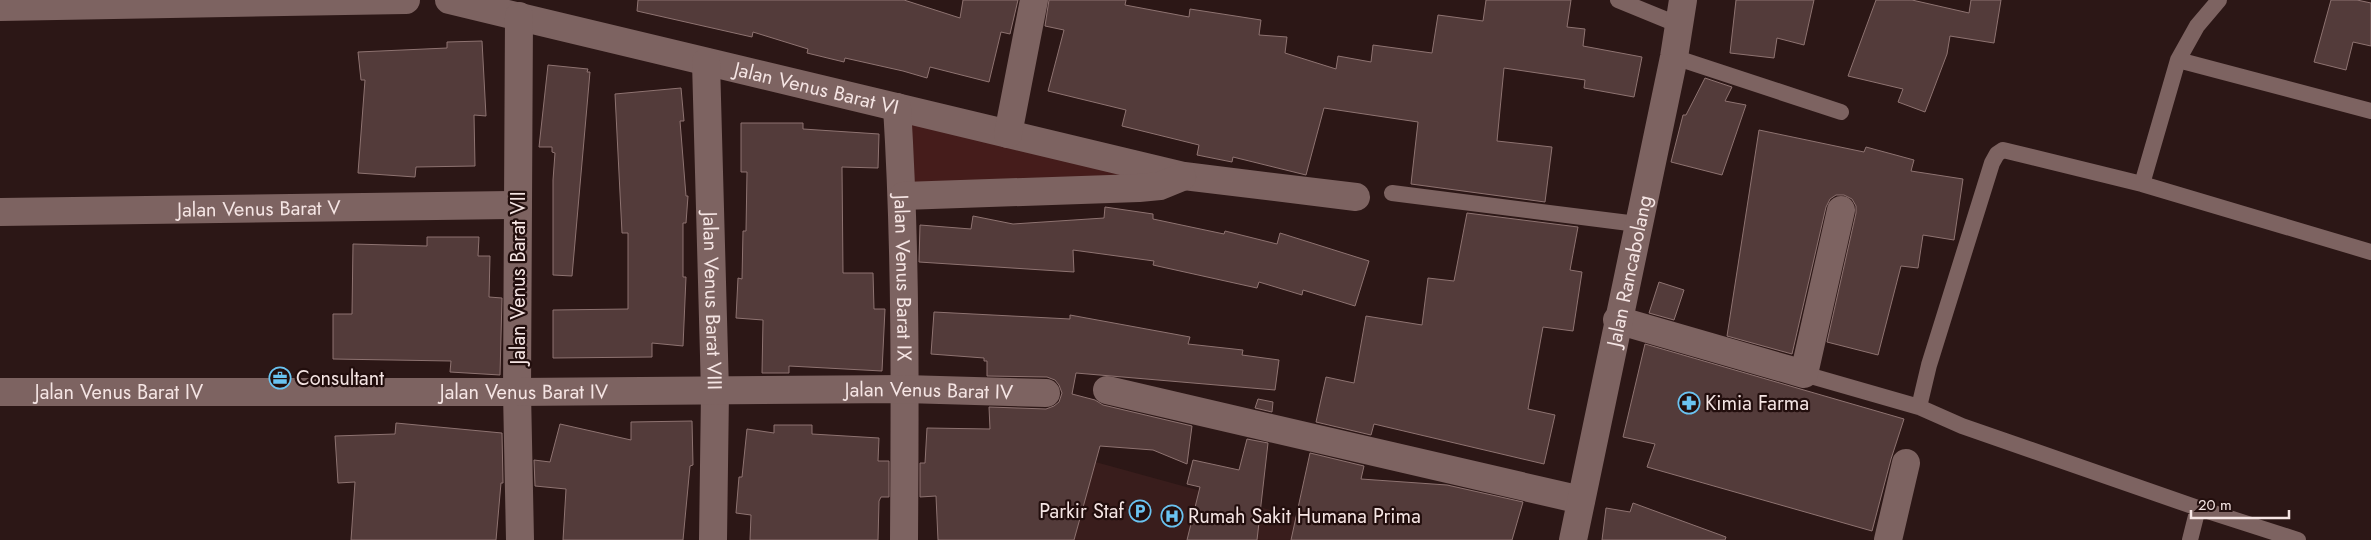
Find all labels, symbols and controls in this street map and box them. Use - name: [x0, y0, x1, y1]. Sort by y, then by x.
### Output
- street label: Jalan Venus Barat VI: [728, 54, 902, 122]
- street label: Jalan Venus Barat VII: [504, 191, 533, 368]
- street label: Jalan Venus Barat IX: [887, 191, 919, 361]
- street label: Jalan Rancabolang: [1599, 192, 1659, 352]
- street label: Jalan Venus Barat V: [174, 193, 342, 224]
- street label: Jalan Venus Barat VIII: [696, 208, 729, 390]
- place label: Consultant: [296, 364, 384, 393]
- office icon: Consultant: [268, 366, 292, 390]
- street label: Jalan Venus Barat IV: [842, 374, 1014, 407]
- street label: Jalan Venus Barat IV: [437, 377, 609, 407]
- street label: Jalan Venus Barat IV: [32, 378, 204, 407]
- place label: Kimia Farma: [1705, 389, 1809, 418]
- pharmacy icon: Kimia Farma: [1677, 391, 1701, 415]
- scale bar: [2191, 488, 2288, 520]
- text: 20 m: [2198, 494, 2232, 516]
- place label: Parkir Staf: [1039, 497, 1125, 526]
- parking icon: Parkir Staf: [1128, 499, 1152, 523]
- place label: Rumah Sakit Humana Prima: [1188, 502, 1421, 531]
- hospital icon: Rumah Sakit Humana Prima: [1160, 504, 1184, 528]

